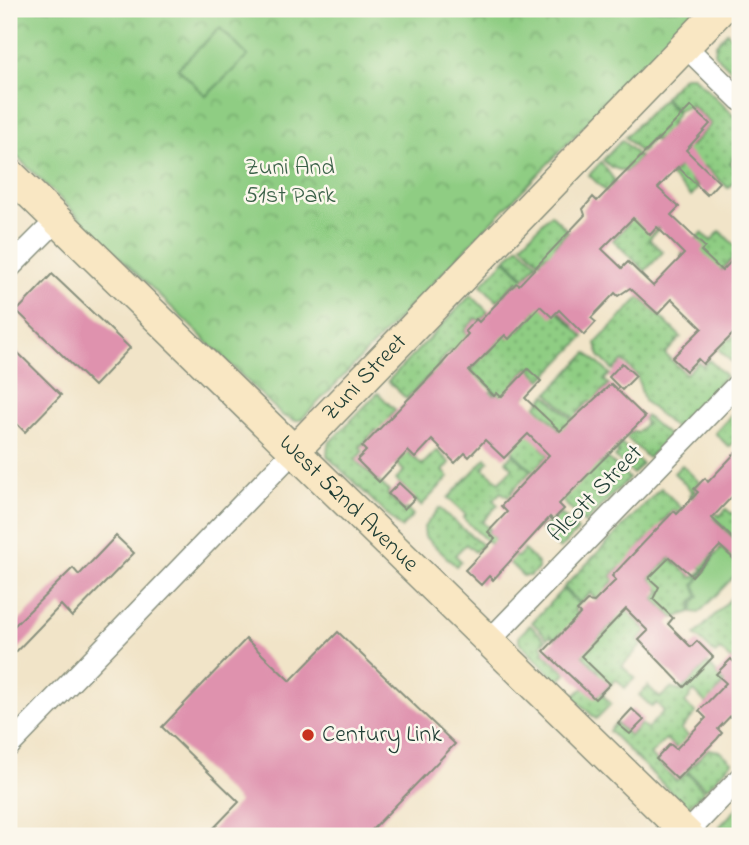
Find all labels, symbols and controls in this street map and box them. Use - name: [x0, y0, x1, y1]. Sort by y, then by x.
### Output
- park label: Zuni And 51st Park: [244, 151, 336, 214]
- street label: Zuni Street: [314, 326, 416, 429]
- street label: West 52nd Avenue: [270, 427, 427, 581]
- street label: Alcott Street: [540, 437, 652, 551]
- place label: Century Link: [322, 718, 442, 754]
- marker: Century Link: [300, 727, 316, 743]

